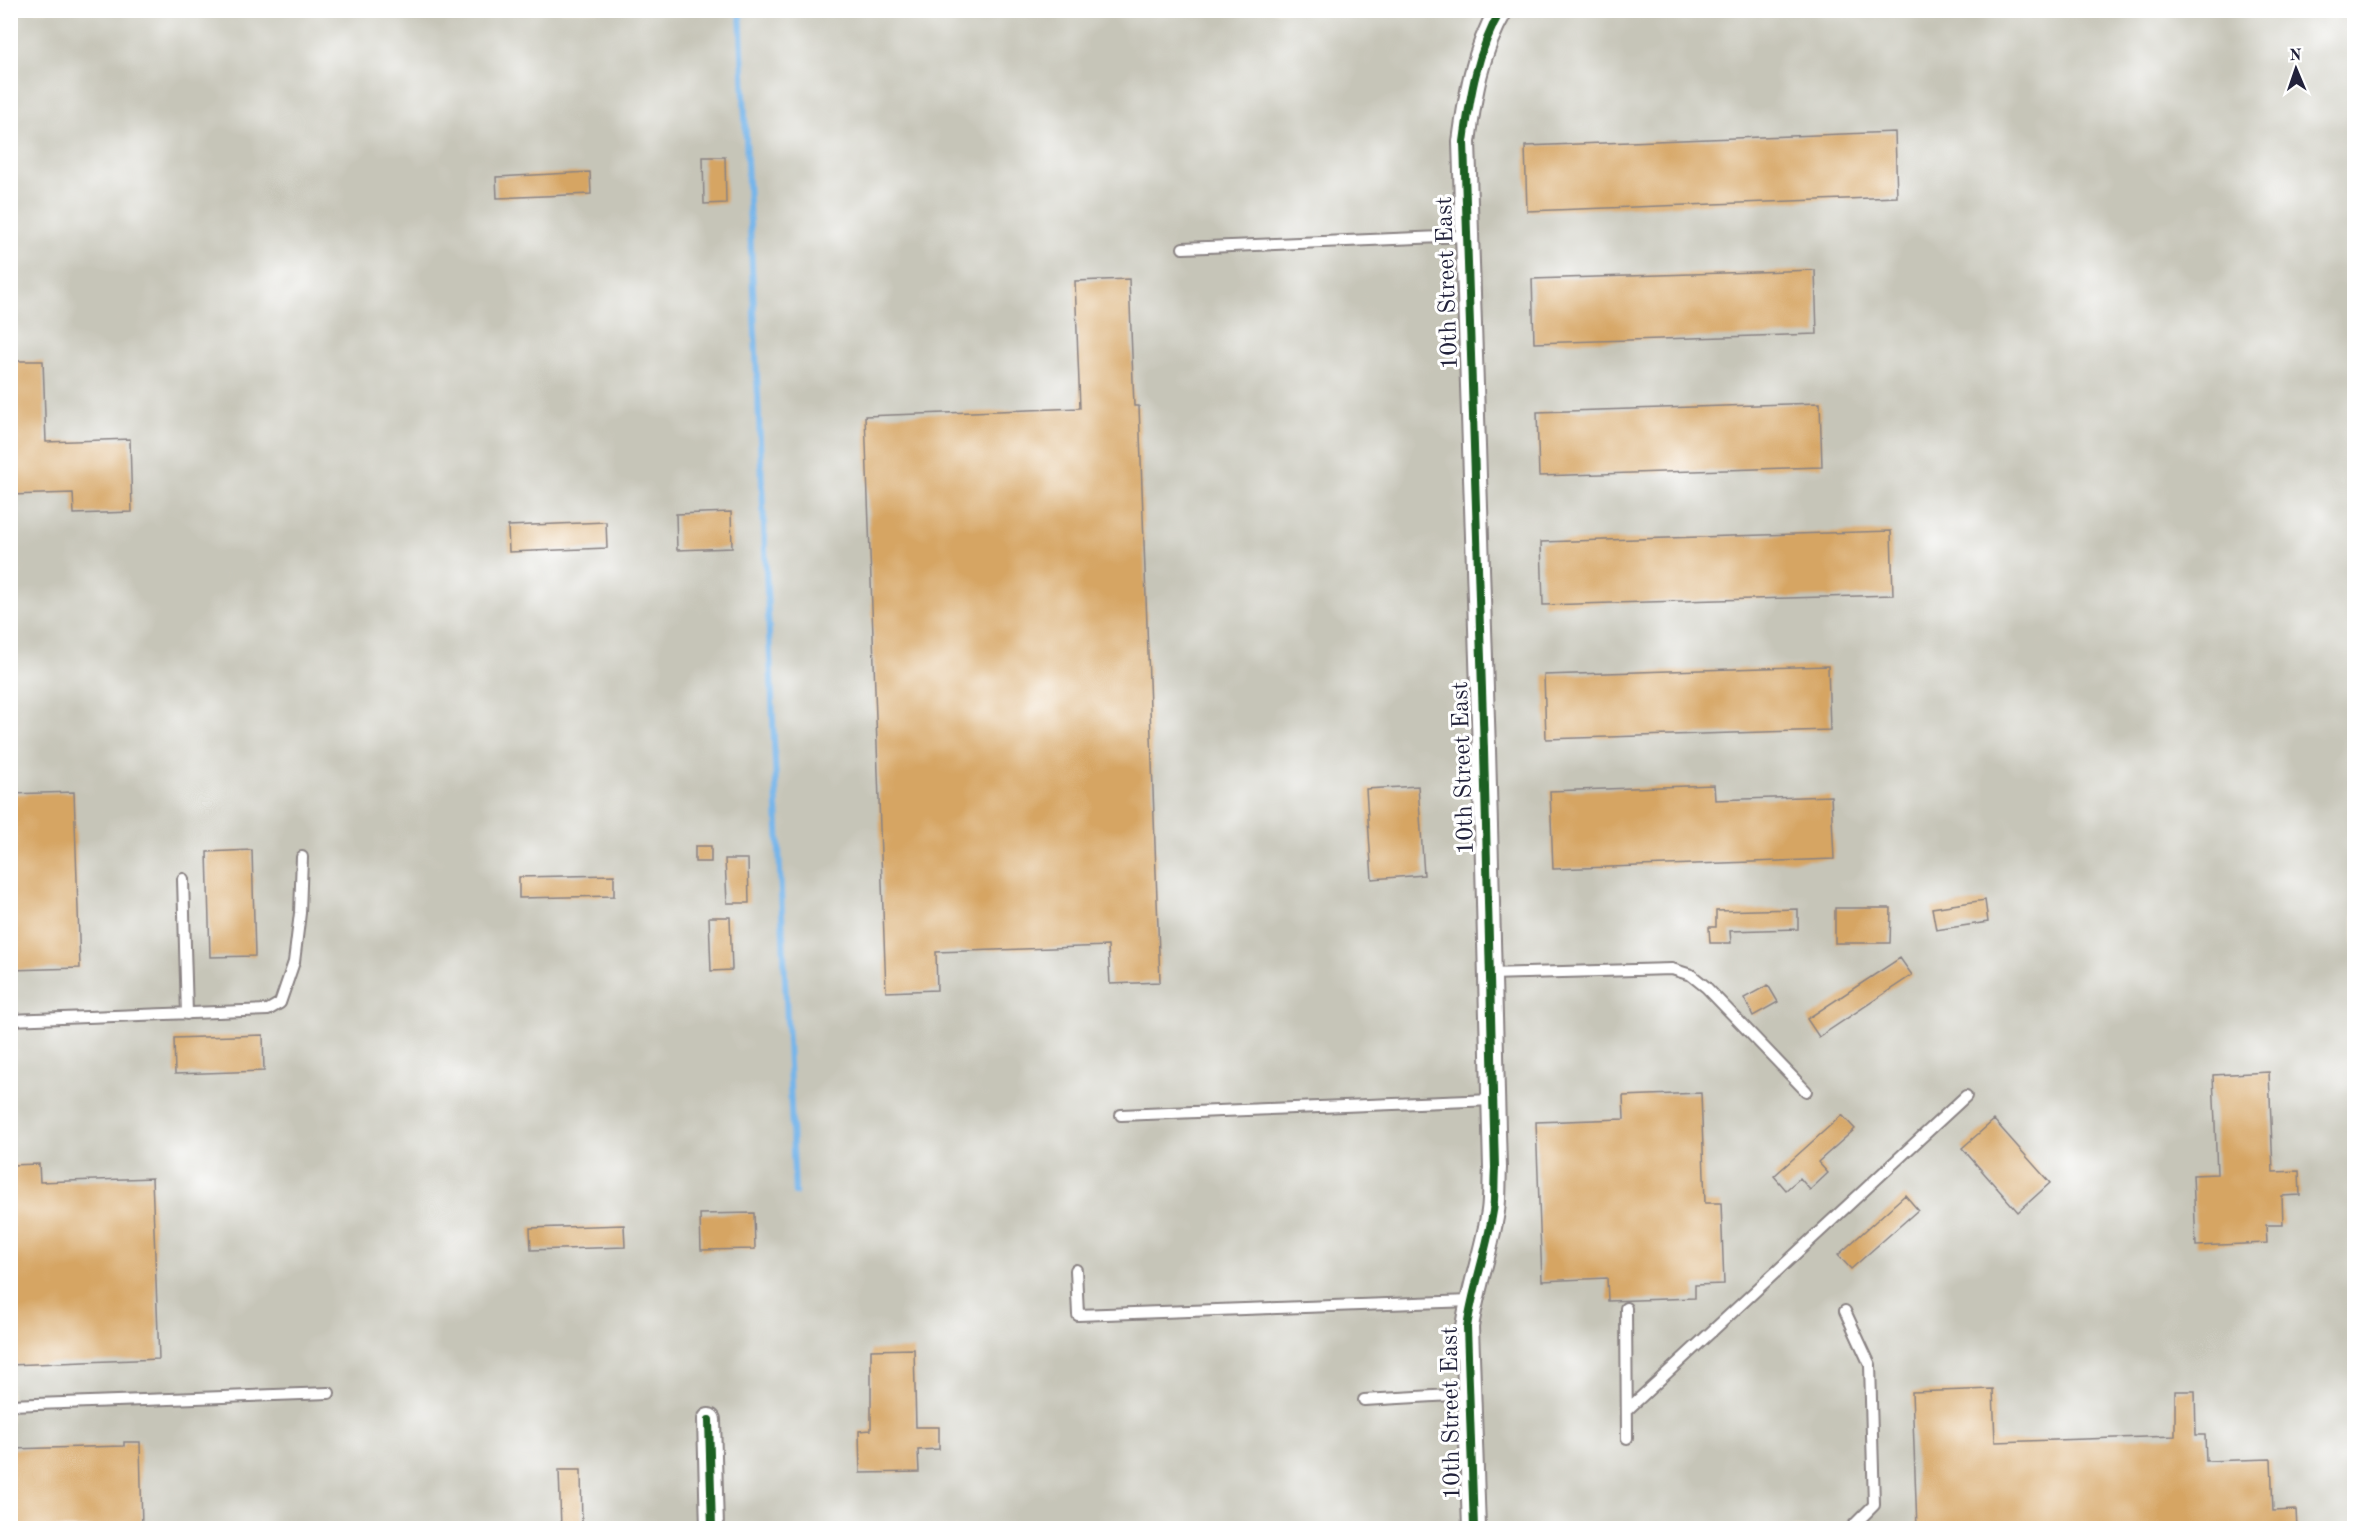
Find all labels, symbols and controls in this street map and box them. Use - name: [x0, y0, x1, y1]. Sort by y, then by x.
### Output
- north arrow: [2266, 39, 2326, 99]
- text: N: [2289, 48, 2303, 64]
- street label: 10th Street East: [1433, 196, 1463, 370]
- street label: 10th Street East: [1449, 681, 1479, 855]
- street label: 10th Street East: [1438, 1326, 1466, 1500]

